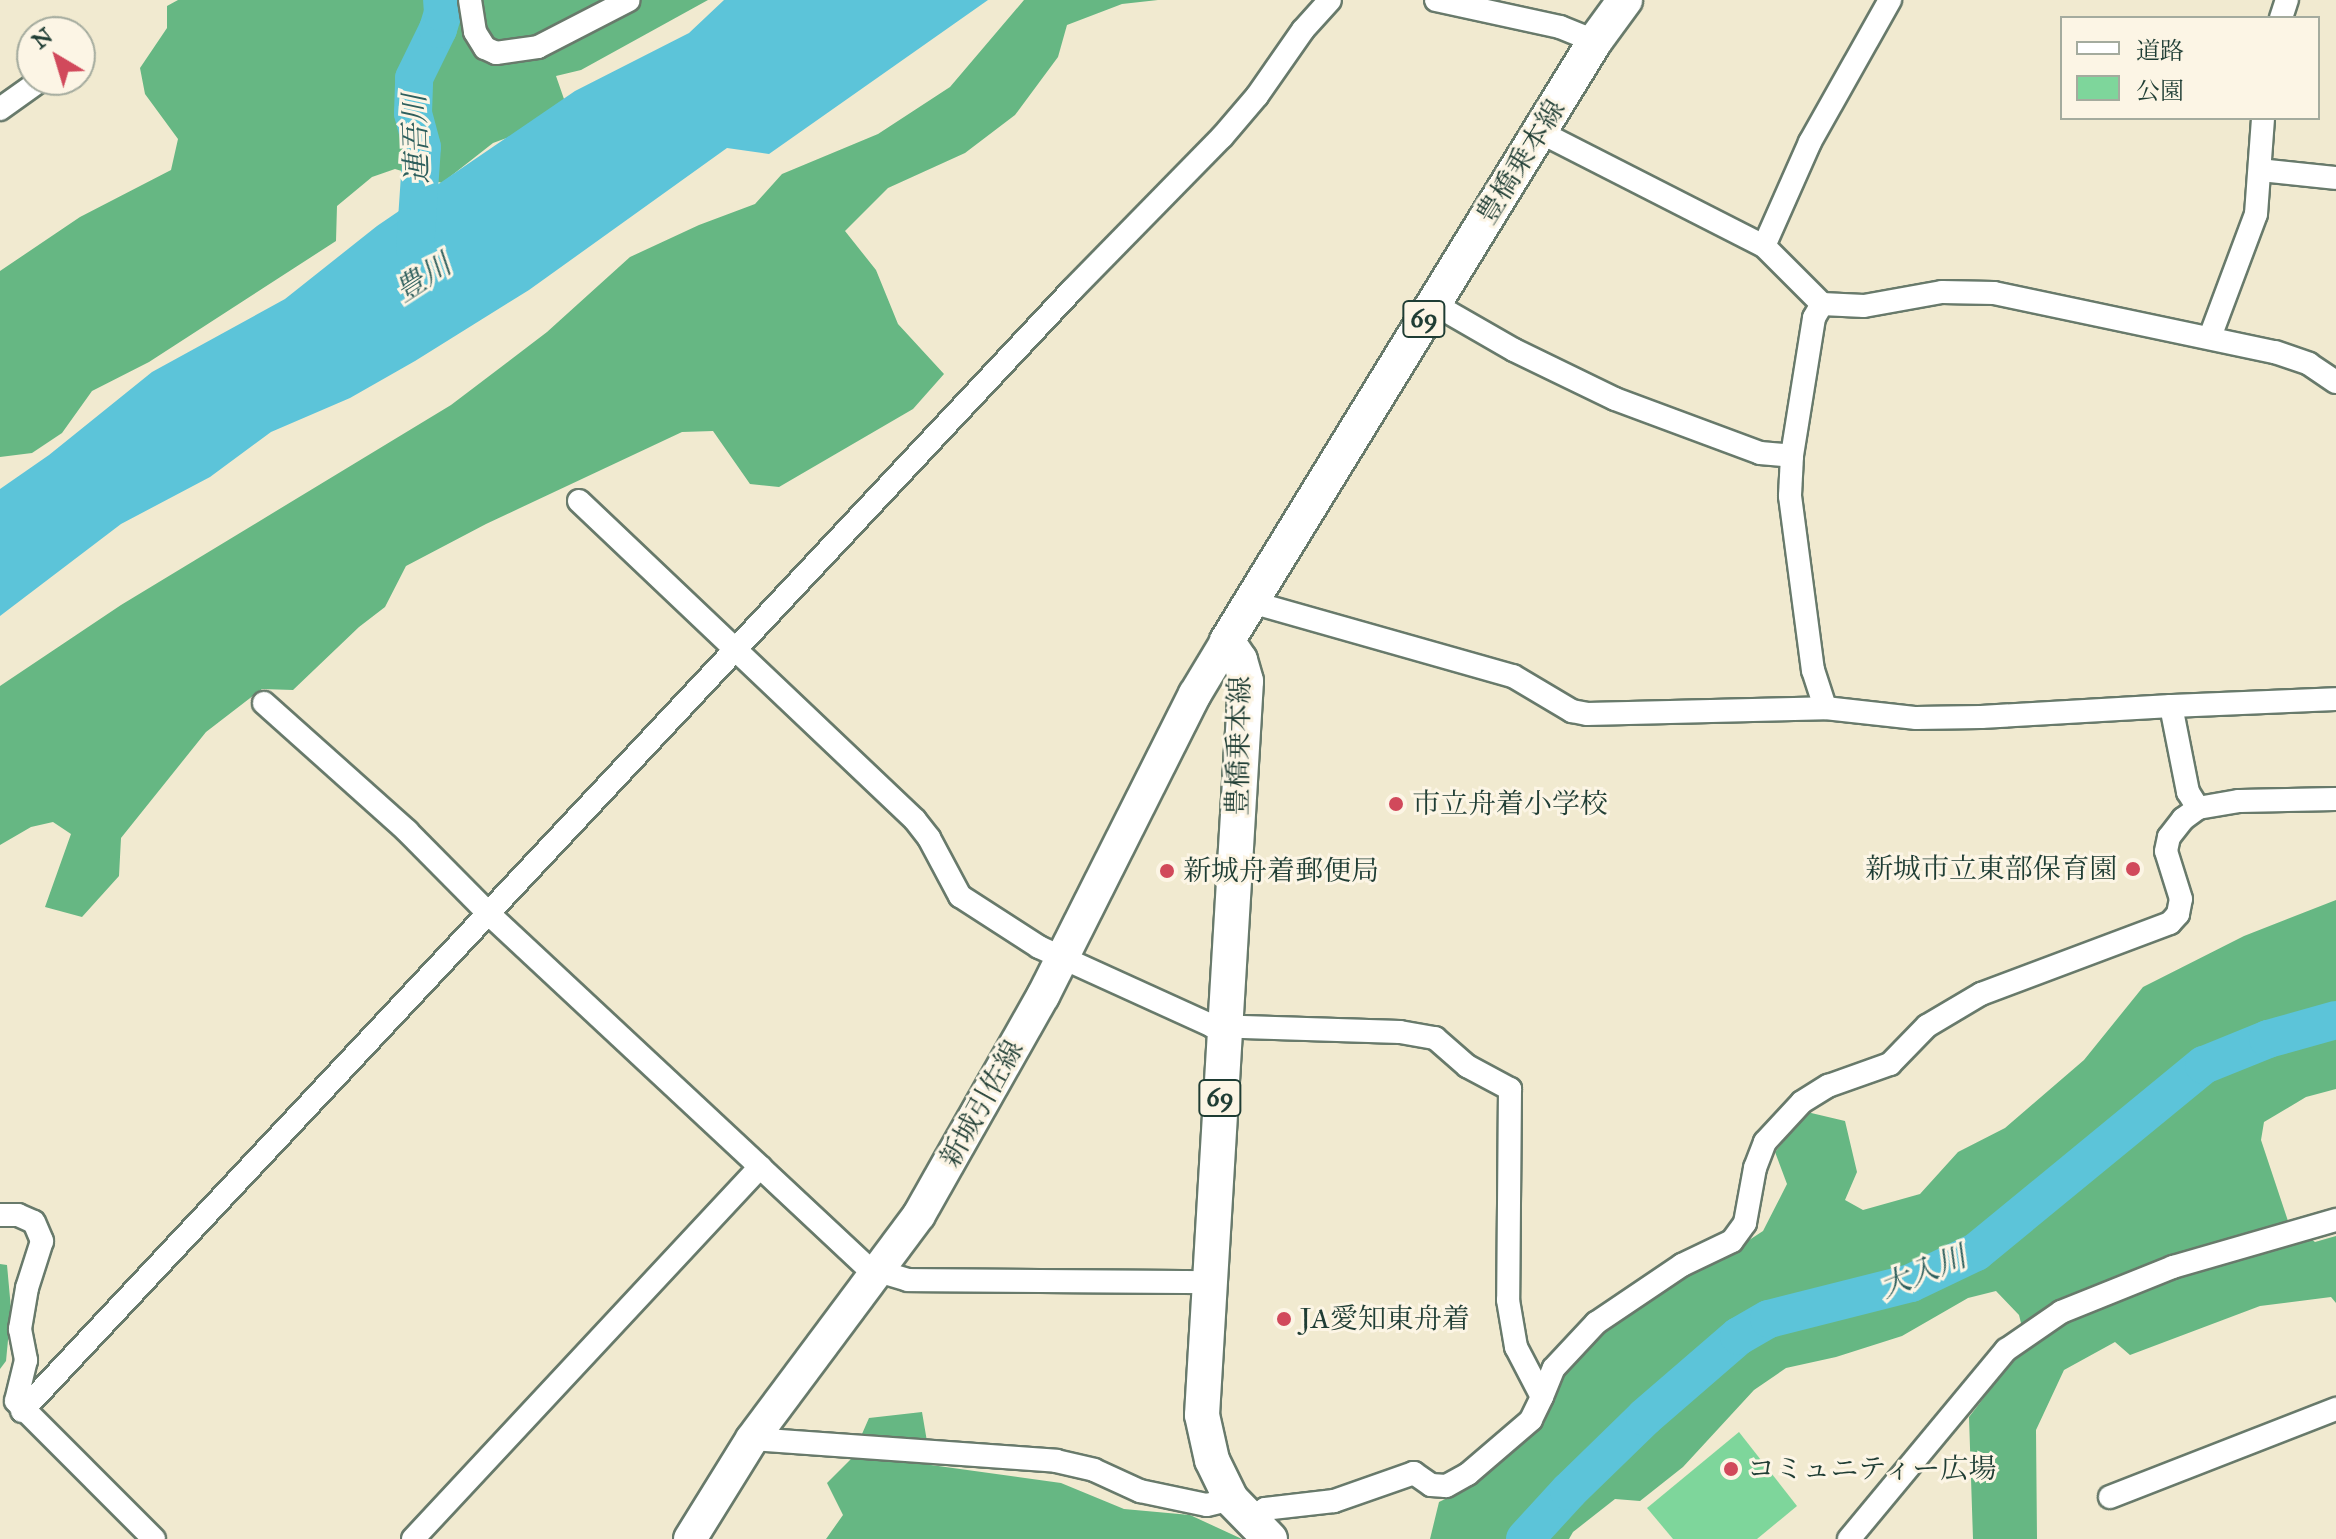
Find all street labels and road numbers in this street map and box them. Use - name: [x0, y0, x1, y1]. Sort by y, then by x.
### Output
- street label: 豊橋乗本線: [1470, 94, 1572, 230]
- road number: 69: [1402, 297, 1446, 341]
- street label: 豊橋乗本線: [1221, 676, 1257, 816]
- street label: 新城引佐線: [933, 1035, 1031, 1173]
- road number: 69: [1198, 1076, 1242, 1120]

